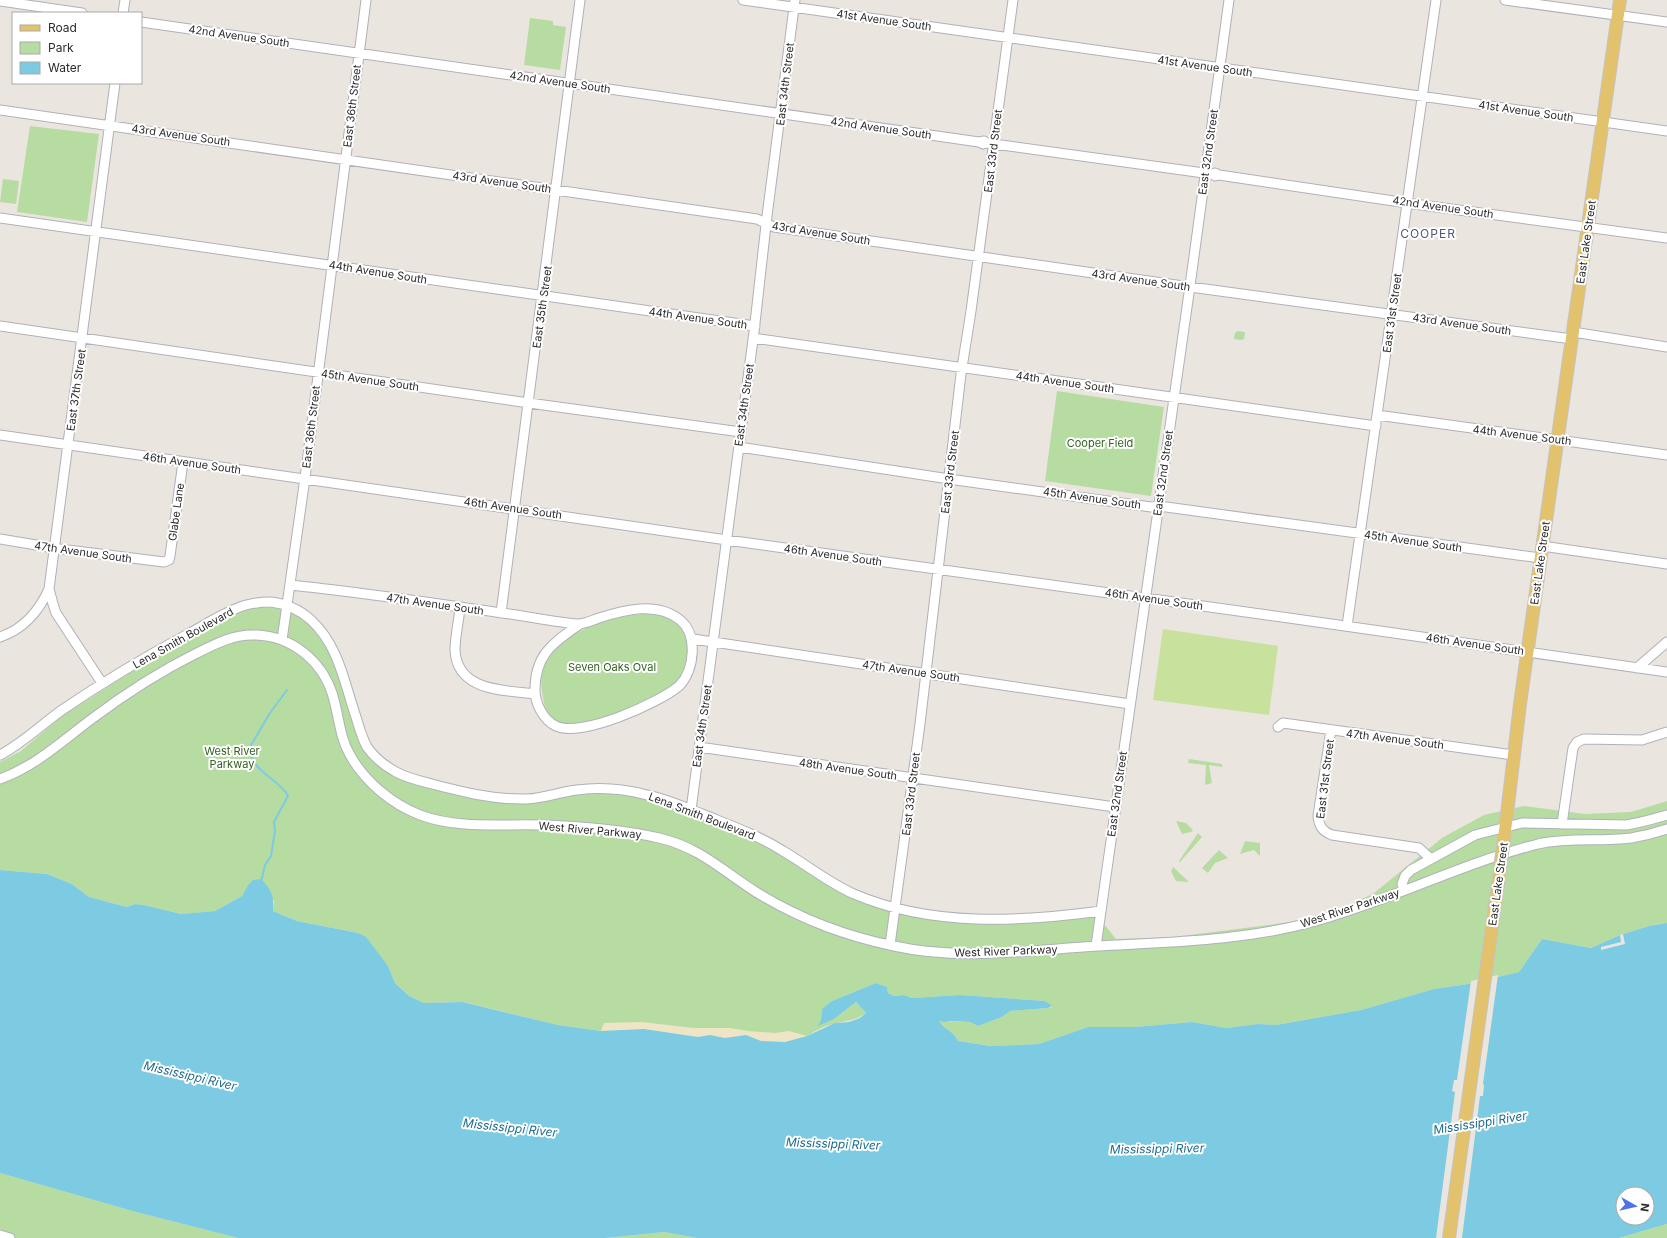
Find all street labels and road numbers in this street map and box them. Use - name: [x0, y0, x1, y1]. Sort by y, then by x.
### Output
- street label: 41st Avenue South: [836, 6, 932, 34]
- street label: 42nd Avenue South: [187, 22, 291, 50]
- street label: East 34th Street: [773, 41, 797, 126]
- street label: 41st Avenue South: [1157, 52, 1253, 80]
- street label: East 36th Street: [340, 63, 364, 148]
- street label: 42nd Avenue South: [508, 68, 612, 96]
- street label: 41st Avenue South: [1478, 97, 1574, 125]
- street label: East 33rd Street: [981, 108, 1005, 193]
- street label: East 32nd Street: [1195, 108, 1221, 196]
- street label: 42nd Avenue South: [829, 114, 933, 142]
- street label: 43rd Avenue South: [131, 121, 231, 149]
- street label: 43rd Avenue South: [452, 168, 552, 196]
- street label: 42nd Avenue South: [1391, 193, 1495, 221]
- street label: East Lake Street: [1573, 199, 1599, 285]
- street label: 43rd Avenue South: [771, 218, 871, 248]
- street label: 44th Avenue South: [328, 257, 428, 287]
- street label: East 35th Street: [529, 265, 555, 349]
- street label: 43rd Avenue South: [1091, 266, 1191, 294]
- street label: East 31st Street: [1379, 272, 1405, 354]
- street label: 44th Avenue South: [648, 304, 748, 332]
- street label: 43rd Avenue South: [1412, 310, 1512, 338]
- street label: East 37th Street: [63, 348, 89, 432]
- street label: East 34th Street: [731, 362, 757, 447]
- street label: 45th Avenue South: [320, 366, 420, 394]
- street label: 44th Avenue South: [1015, 368, 1115, 396]
- street label: East 36th Street: [299, 384, 323, 469]
- street label: 44th Avenue South: [1472, 422, 1572, 448]
- street label: East 33rd Street: [938, 429, 962, 514]
- street label: East 32nd Street: [1150, 429, 1176, 517]
- street label: 46th Avenue South: [142, 449, 242, 477]
- street label: Glabe Lane: [165, 482, 187, 542]
- street label: 45th Avenue South: [1042, 484, 1142, 512]
- street label: 46th Avenue South: [463, 494, 563, 522]
- street label: East Lake Street: [1527, 520, 1553, 606]
- street label: 45th Avenue South: [1363, 527, 1463, 555]
- street label: 47th Avenue South: [33, 538, 133, 566]
- street label: 46th Avenue South: [783, 541, 883, 569]
- street label: 46th Avenue South: [1104, 585, 1204, 613]
- street label: 47th Avenue South: [385, 590, 485, 618]
- street label: Lena Smith Boulevard: [130, 604, 236, 672]
- street label: 46th Avenue South: [1425, 630, 1525, 658]
- street label: 47th Avenue South: [861, 657, 961, 685]
- street label: East 34th Street: [689, 683, 715, 768]
- street label: 47th Avenue South: [1345, 726, 1445, 752]
- street label: East 31st Street: [1313, 738, 1337, 820]
- street label: East 32nd Street: [1104, 750, 1130, 838]
- street label: East 33rd Street: [899, 751, 923, 836]
- street label: 48th Avenue South: [798, 755, 898, 783]
- street label: Lena Smith Boulevard: [647, 789, 757, 843]
- street label: West River Parkway: [538, 819, 642, 841]
- street label: East Lake Street: [1485, 841, 1511, 927]
- street label: West River Parkway: [1299, 885, 1401, 931]
- street label: West River Parkway: [954, 942, 1058, 960]

